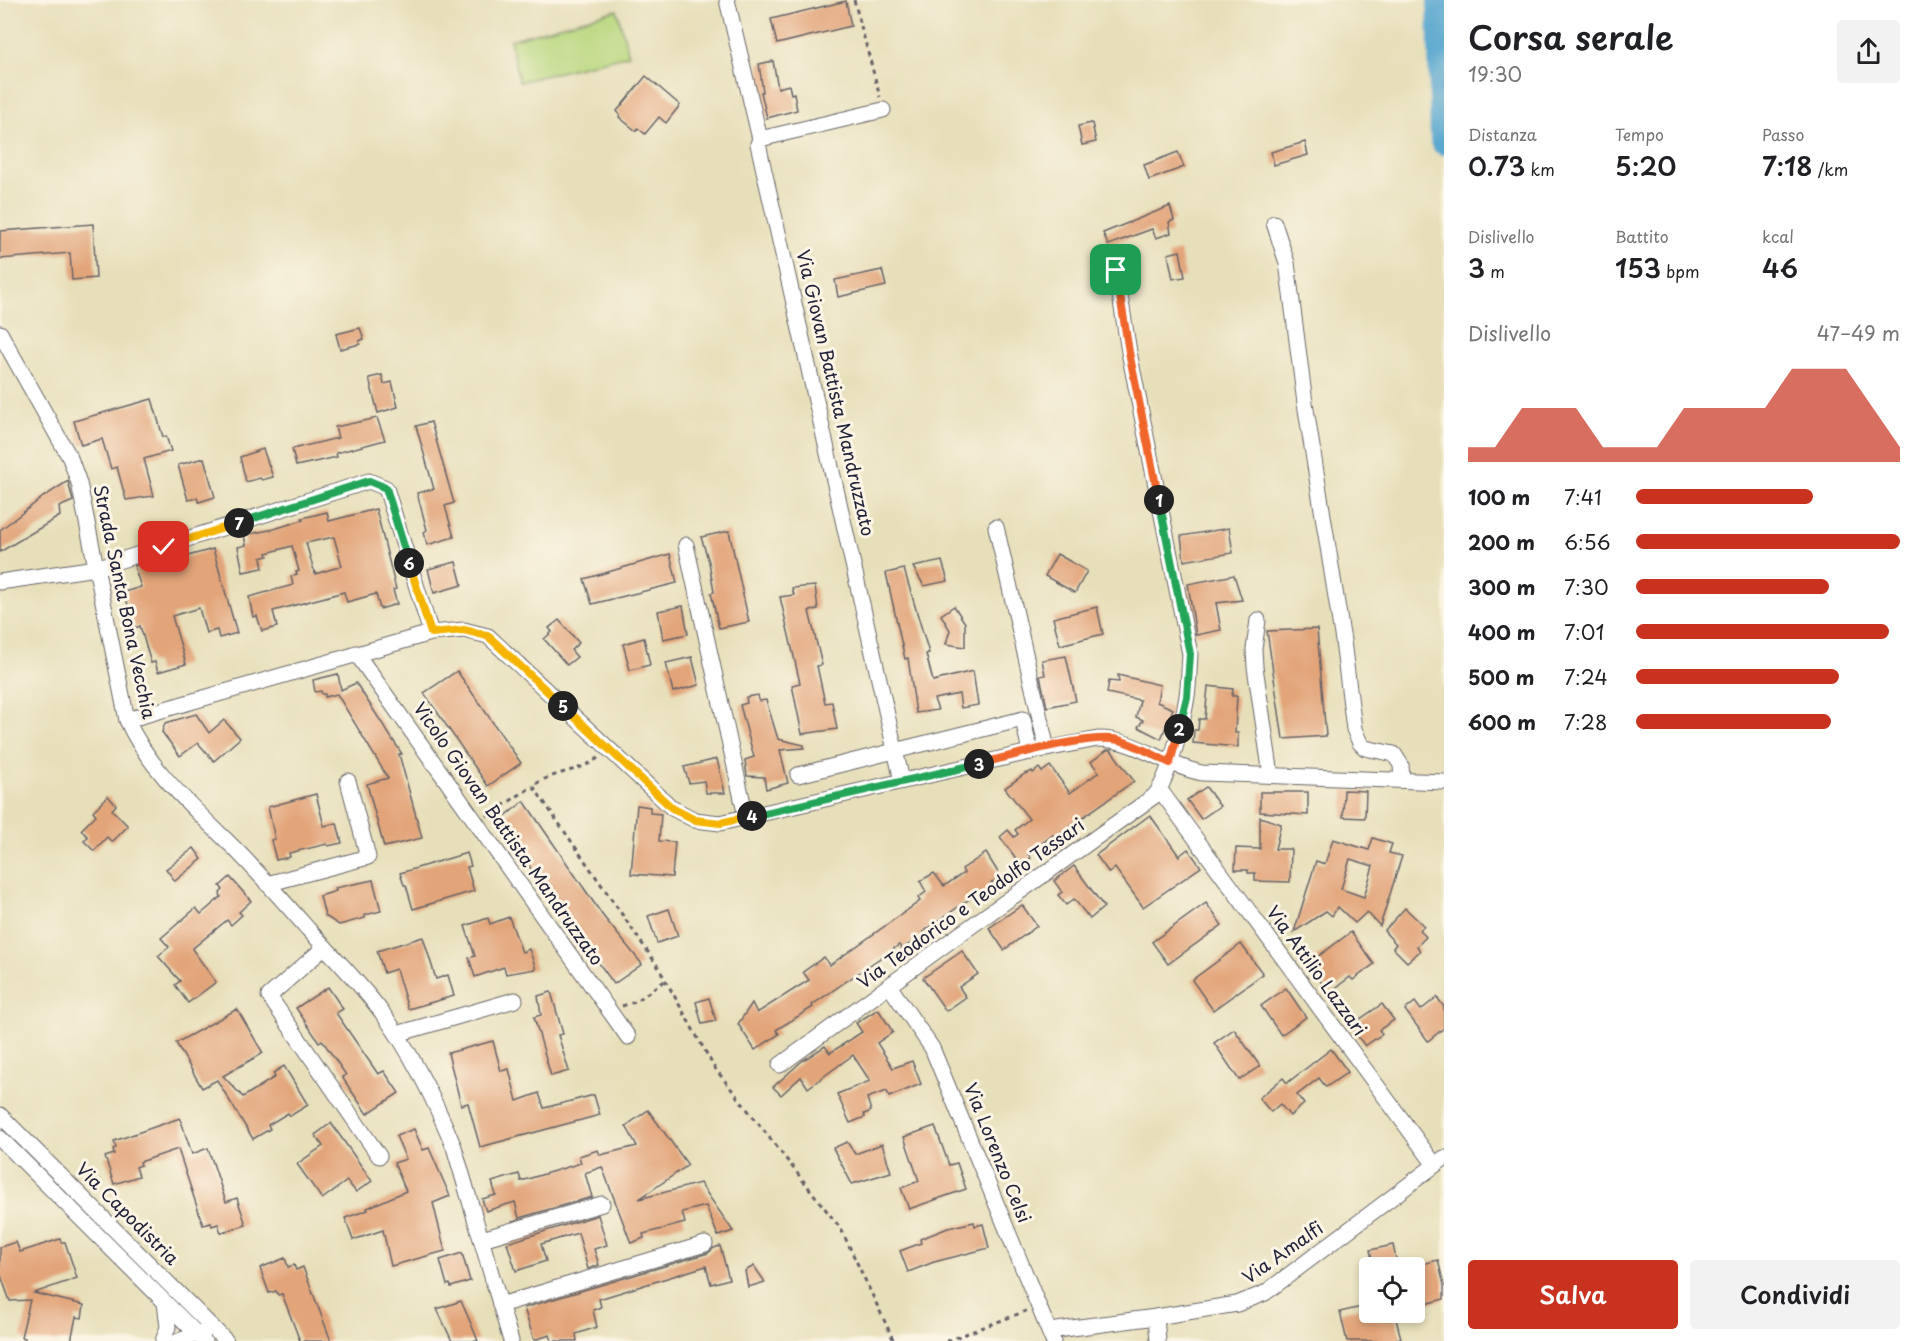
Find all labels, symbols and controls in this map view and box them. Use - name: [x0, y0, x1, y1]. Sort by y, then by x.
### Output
- text: Corsa serale: [1468, 11, 1674, 61]
- button: share: [1837, 20, 1900, 83]
- text: 19:30: [1468, 59, 1522, 89]
- text: Distanza: [1468, 122, 1537, 146]
- text: Tempo: [1615, 122, 1664, 146]
- text: Passo: [1762, 122, 1804, 146]
- text: 0.73: [1468, 146, 1525, 185]
- text: 5:20: [1615, 146, 1676, 185]
- text: 7:18: [1762, 146, 1813, 185]
- text: km: [1525, 157, 1555, 181]
- text: /km: [1813, 157, 1848, 181]
- text: Dislivello: [1468, 224, 1534, 248]
- text: Battito: [1615, 224, 1669, 248]
- text: kcal: [1762, 224, 1794, 248]
- pin: [1090, 244, 1141, 295]
- street label: Via Giovan Battista Mandruzzato: [790, 247, 883, 538]
- text: 3: [1468, 248, 1485, 287]
- text: 153: [1615, 248, 1661, 287]
- text: 46: [1762, 248, 1798, 287]
- icon: arrive: [1099, 253, 1132, 286]
- text: m: [1485, 259, 1505, 283]
- text: bpm: [1661, 259, 1699, 283]
- text: Dislivello: [1468, 318, 1551, 348]
- text: 47–49 m: [1817, 318, 1900, 348]
- street label: Strada Santa Bona Vecchia: [87, 482, 163, 721]
- text: 100 m: [1468, 482, 1530, 512]
- text: 7:41: [1564, 482, 1602, 512]
- pin: 1: [1144, 485, 1174, 515]
- text: 1: [1155, 488, 1163, 512]
- pin: 7: [224, 508, 254, 538]
- text: 7: [234, 511, 244, 535]
- pin: [138, 521, 189, 572]
- text: 200 m: [1468, 527, 1535, 557]
- text: 6:56: [1564, 527, 1611, 557]
- icon: check: [147, 530, 180, 563]
- pin: 6: [394, 548, 424, 578]
- text: 6: [403, 551, 415, 575]
- text: 300 m: [1468, 572, 1536, 602]
- text: 7:30: [1564, 572, 1609, 602]
- text: 400 m: [1468, 617, 1536, 647]
- text: 7:01: [1564, 617, 1604, 647]
- text: 500 m: [1468, 662, 1535, 692]
- text: 7:24: [1564, 662, 1608, 692]
- pin: 5: [548, 691, 578, 721]
- text: 5: [558, 694, 568, 718]
- street label: Vicolo Giovan Battista Mandruzzato: [407, 696, 611, 970]
- text: 600 m: [1468, 707, 1536, 737]
- text: 7:28: [1564, 707, 1607, 737]
- pin: 2: [1164, 714, 1194, 744]
- text: 2: [1173, 717, 1185, 741]
- pin: 3: [964, 749, 994, 779]
- text: 3: [974, 752, 984, 776]
- pin: 4: [737, 801, 767, 831]
- text: 4: [747, 804, 757, 828]
- street label: Via Teodorico e Teodolfo Tessari: [851, 811, 1089, 995]
- street label: Via Attilio Lazzari: [1261, 899, 1374, 1041]
- street label: Via Lorenzo Celsi: [958, 1078, 1039, 1226]
- street label: Via Capodistria: [70, 1155, 186, 1271]
- street label: Via Amalfi: [1236, 1214, 1328, 1290]
- map controls: [1359, 1257, 1425, 1323]
- button: locate: [1359, 1257, 1425, 1323]
- button: Salva: [1468, 1260, 1678, 1329]
- button: Condividi: [1690, 1260, 1900, 1329]

